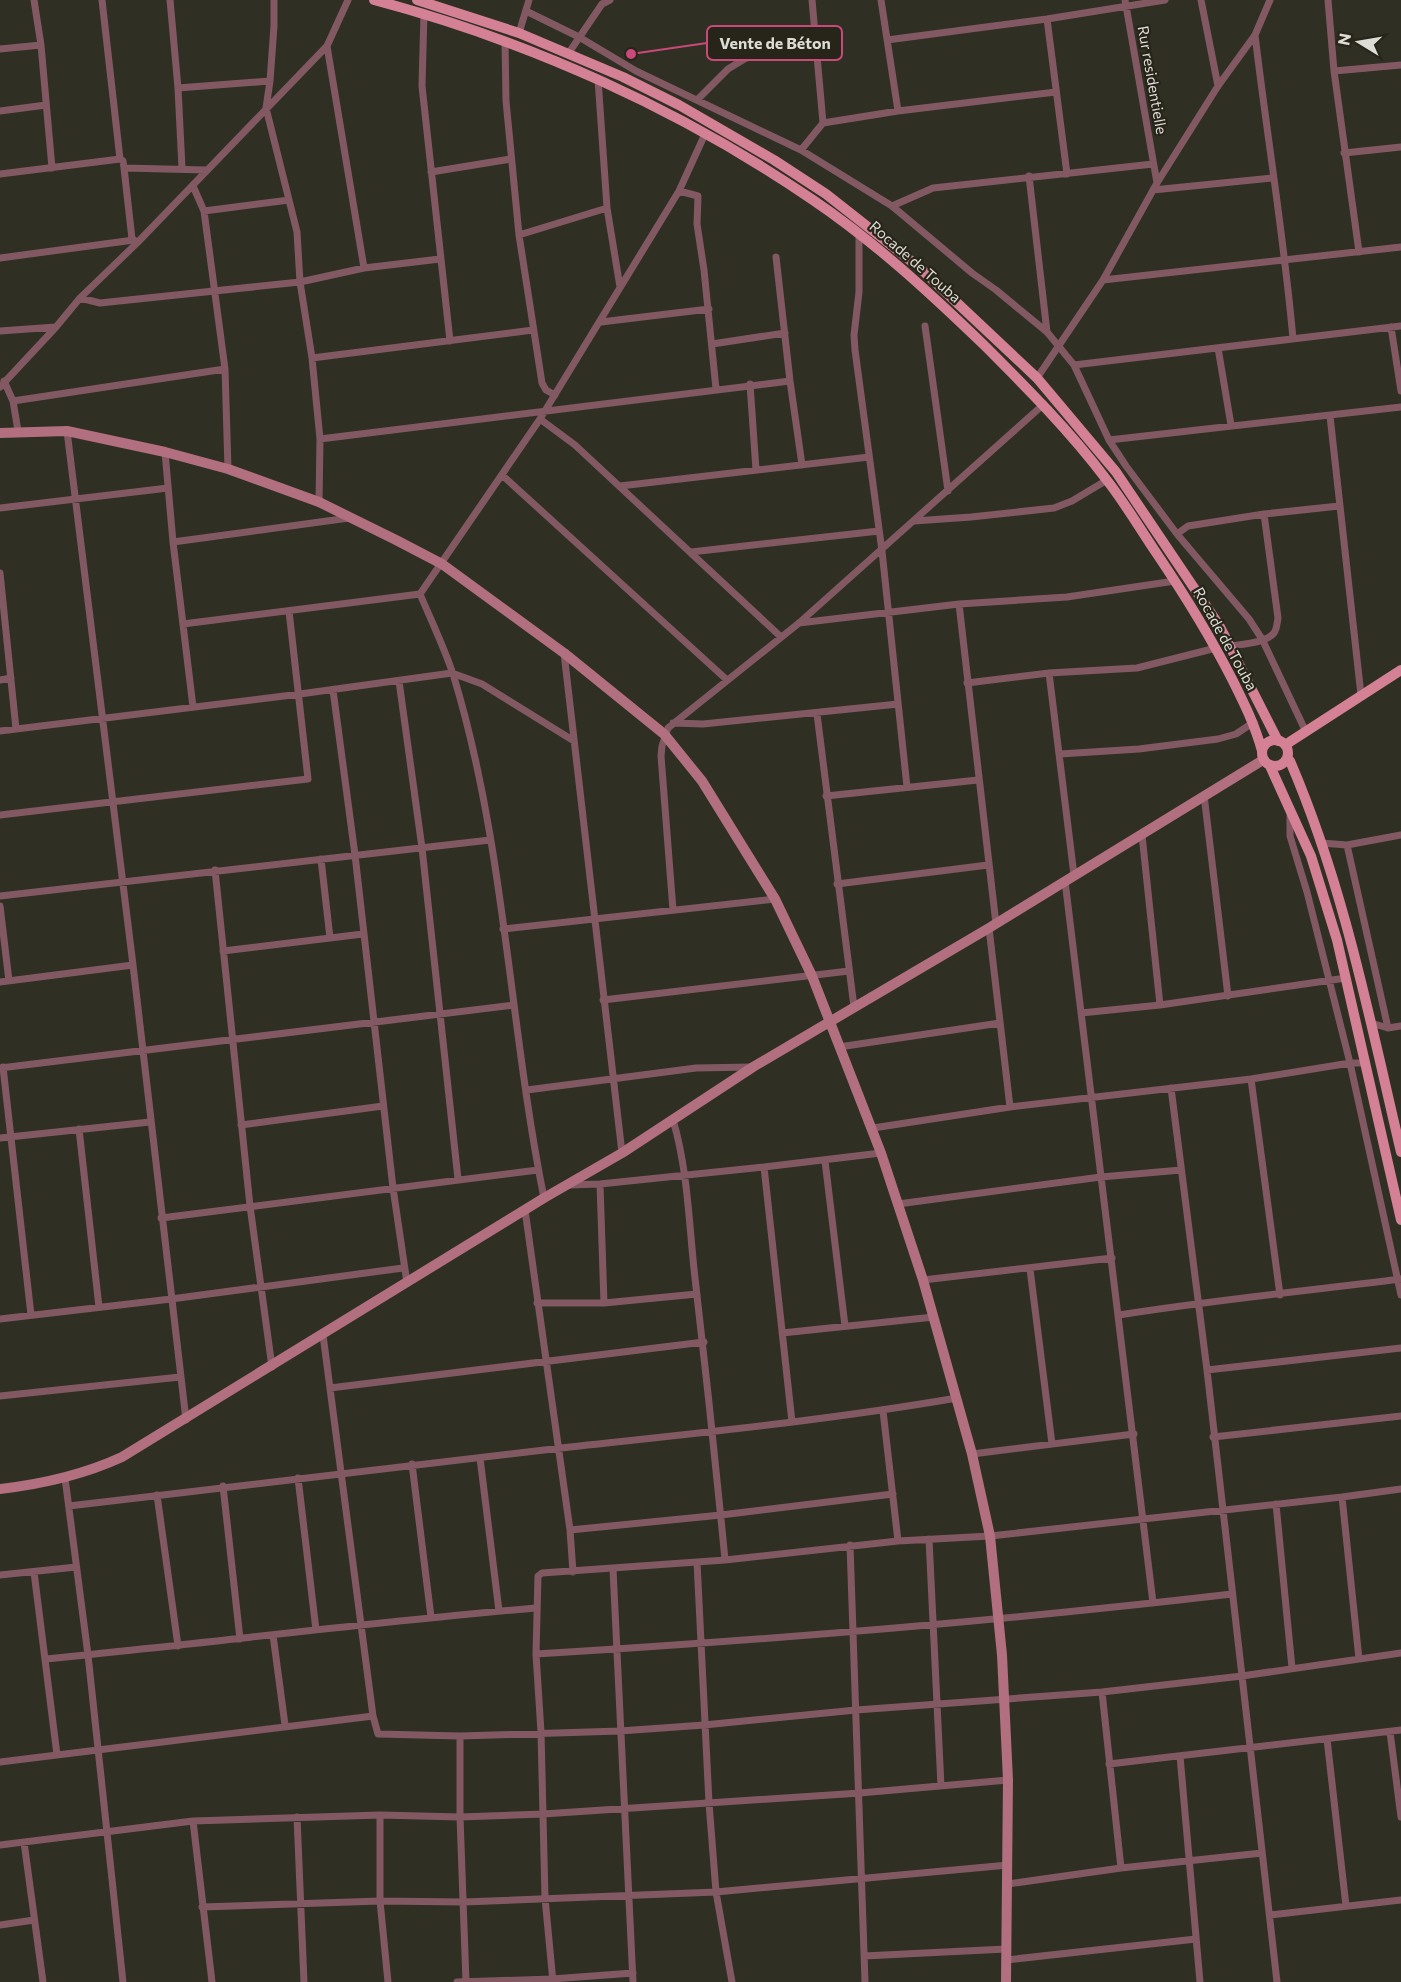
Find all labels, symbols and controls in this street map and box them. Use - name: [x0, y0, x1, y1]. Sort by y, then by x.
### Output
- north arrow: [1329, 12, 1389, 72]
- street label: Rur residentielle: [1135, 24, 1171, 136]
- callout: Vente de Béton: [707, 26, 842, 60]
- text: N: [1333, 31, 1354, 47]
- text: Vente de Béton: [719, 33, 831, 52]
- street label: Rocade de Touba: [866, 217, 965, 306]
- street label: Rocade de Touba: [1190, 584, 1262, 693]

